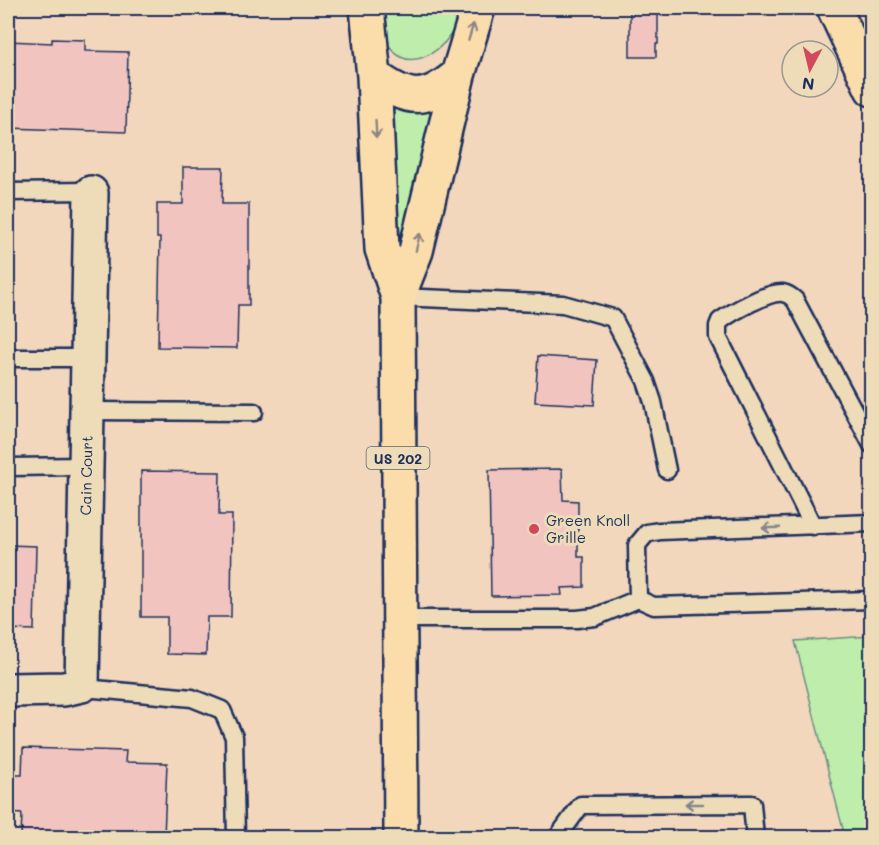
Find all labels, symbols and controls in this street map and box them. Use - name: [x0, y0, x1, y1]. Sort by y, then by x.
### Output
- one-way arrow: [466, 23, 477, 42]
- north arrow: [780, 39, 840, 99]
- text: N: [801, 73, 815, 96]
- one-way arrow: [371, 118, 382, 138]
- one-way arrow: [412, 233, 424, 252]
- street label: Cain Court: [75, 435, 97, 516]
- road number: US 202: [366, 447, 430, 469]
- place label: Green Knoll Grille: [546, 510, 630, 547]
- marker: Green Knoll Grille: [527, 522, 541, 536]
- one-way arrow: [762, 522, 782, 533]
- one-way arrow: [684, 798, 704, 810]

